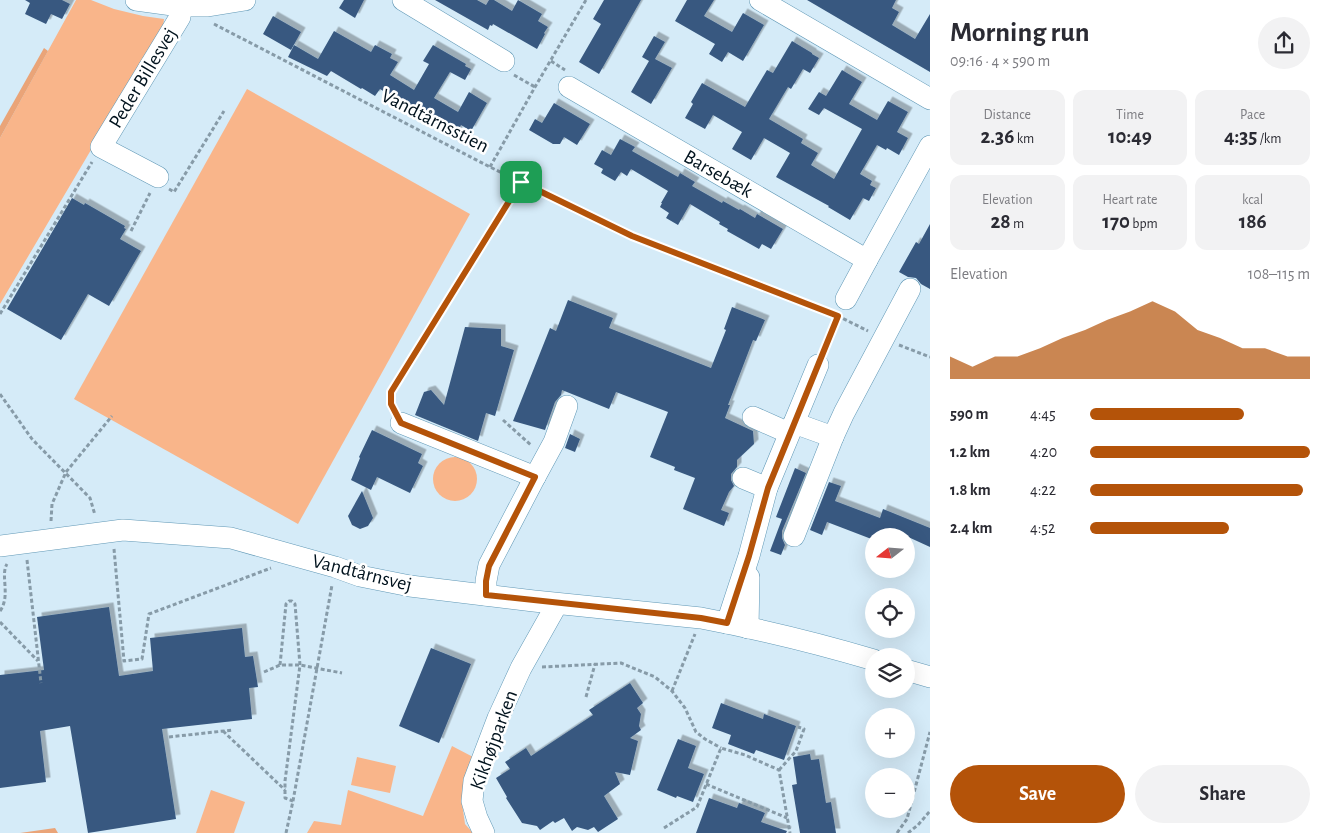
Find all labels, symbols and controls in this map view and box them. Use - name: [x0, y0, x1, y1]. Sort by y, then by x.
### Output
- button: share: [1258, 17, 1310, 69]
- text: Morning run: [950, 19, 1090, 47]
- street label: Peder Billesvej: [105, 24, 181, 132]
- text: 09:16 · 4 × 590 m: [950, 53, 1050, 69]
- street label: Vandtårnsstien: [378, 85, 492, 157]
- text: Distance: [984, 108, 1031, 122]
- text: Time: [1116, 108, 1144, 122]
- text: Pace: [1240, 108, 1265, 122]
- text: 2.36: [980, 126, 1014, 147]
- text: 10:49: [1108, 126, 1152, 147]
- text: 4:35: [1224, 126, 1257, 147]
- text: km: [1014, 132, 1034, 146]
- text: /km: [1257, 132, 1281, 146]
- street label: Barsebæk: [680, 146, 756, 202]
- pin: [500, 161, 542, 203]
- icon: arrive: [507, 168, 535, 196]
- text: Elevation: [982, 193, 1033, 207]
- text: Heart rate: [1103, 193, 1157, 207]
- text: kcal: [1242, 193, 1263, 207]
- text: 28: [990, 211, 1011, 232]
- text: 170: [1102, 211, 1130, 232]
- text: 186: [1239, 211, 1267, 232]
- text: m: [1011, 217, 1024, 231]
- text: bpm: [1130, 217, 1158, 231]
- text: Elevation: [950, 266, 1008, 282]
- text: 108–115 m: [1248, 266, 1310, 282]
- text: 590 m: [950, 406, 988, 422]
- text: 4:45: [1030, 406, 1056, 422]
- text: 1.2 km: [950, 444, 990, 460]
- text: 4:20: [1030, 444, 1057, 460]
- text: 1.8 km: [950, 482, 991, 498]
- text: 4:22: [1030, 482, 1056, 498]
- text: 2.4 km: [950, 520, 993, 536]
- text: 4:52: [1030, 520, 1055, 536]
- north arrow: [865, 528, 915, 578]
- map controls: [865, 528, 915, 818]
- street label: Vandtårnsvej: [310, 551, 414, 595]
- button: locate: [865, 588, 915, 638]
- button: layers: [865, 648, 915, 698]
- street label: Kikhøjparken: [467, 687, 521, 793]
- button: +: [865, 708, 915, 758]
- button: Save: [950, 765, 1125, 823]
- button: Share: [1135, 765, 1310, 823]
- button: −: [865, 768, 915, 818]

